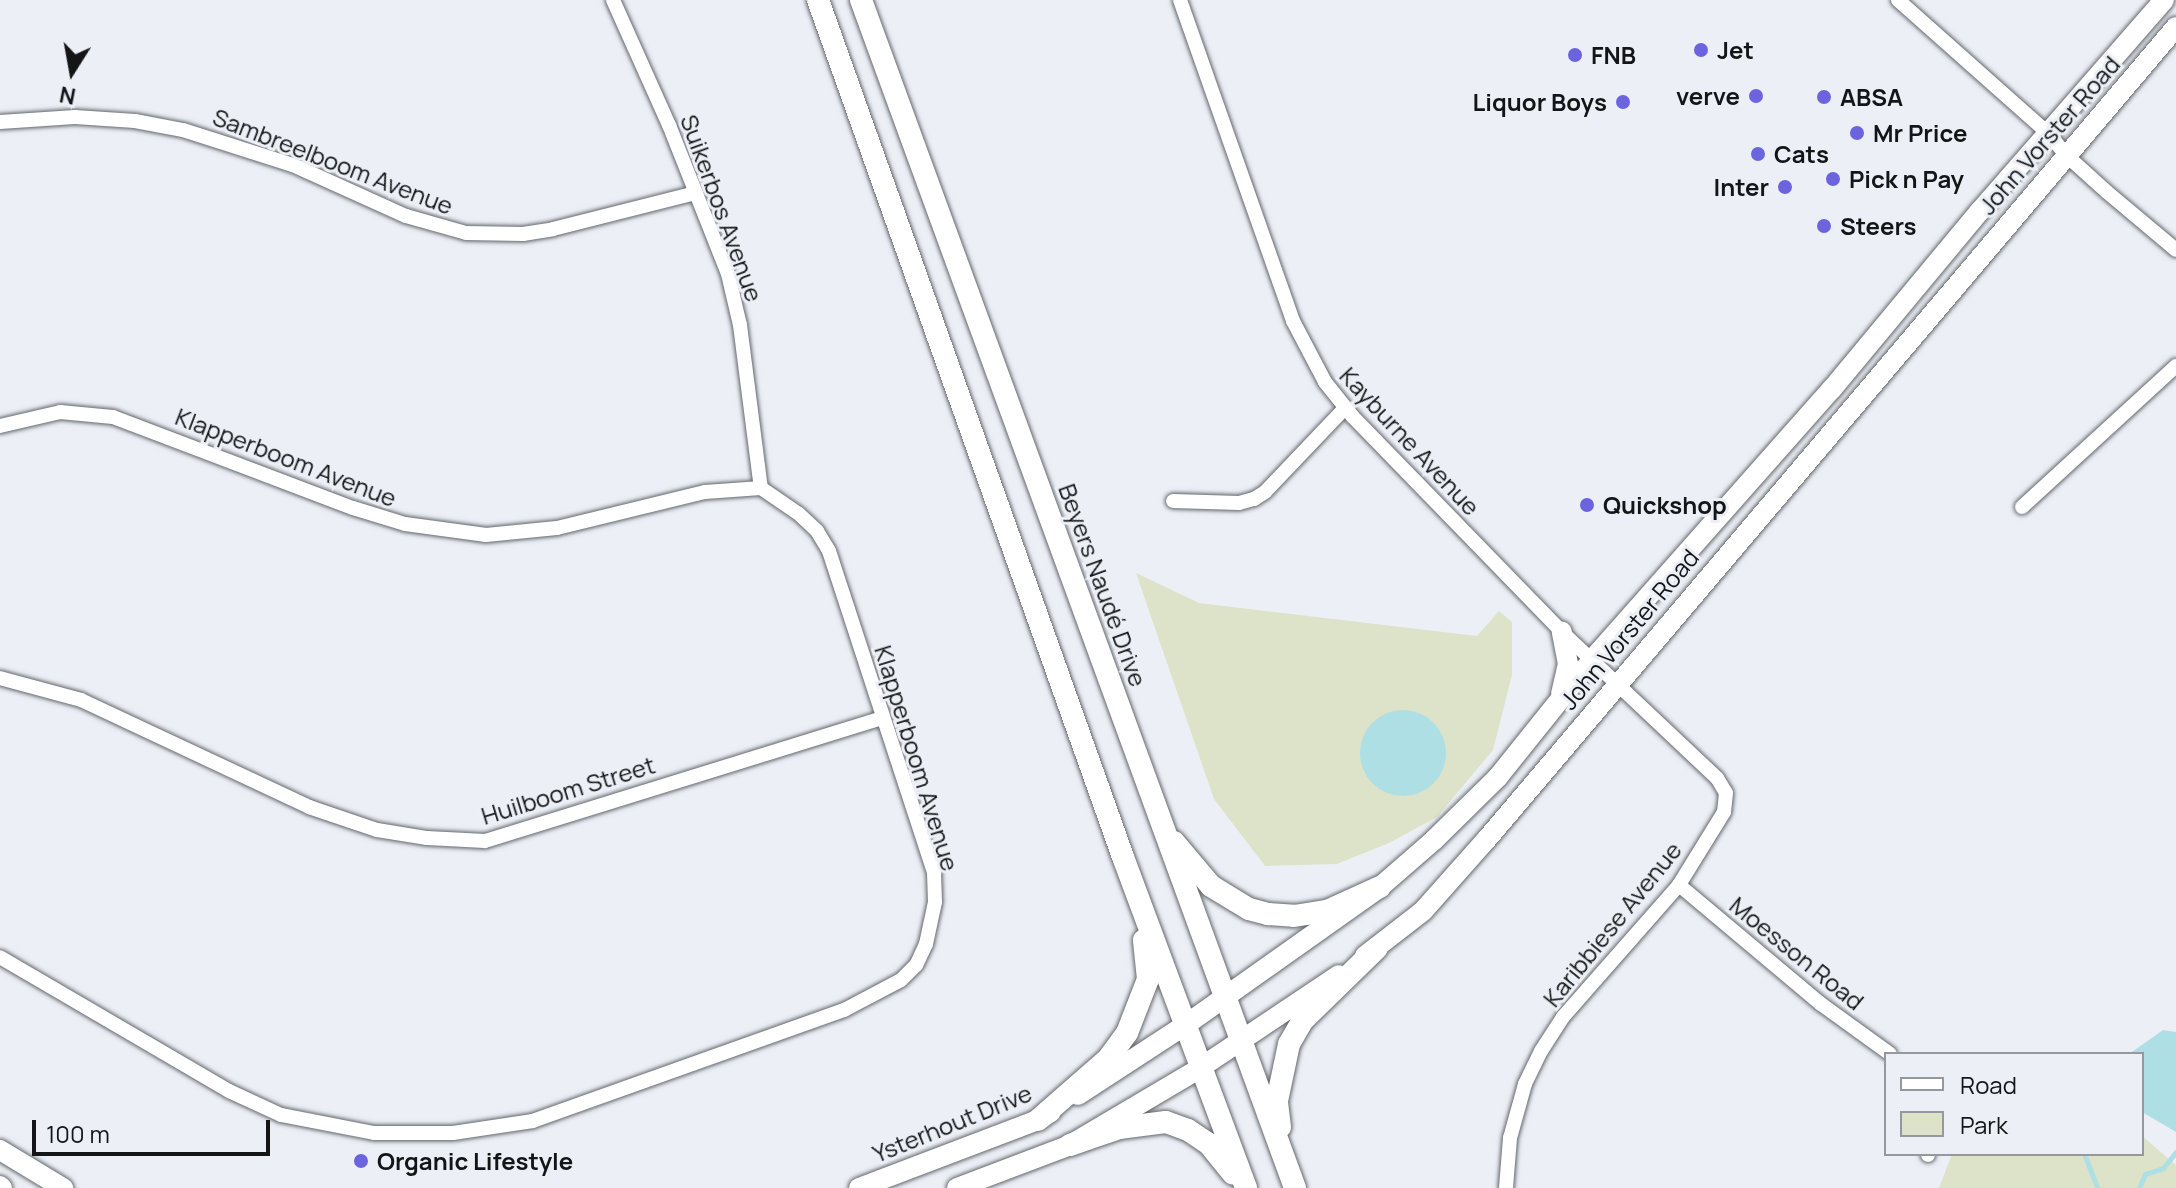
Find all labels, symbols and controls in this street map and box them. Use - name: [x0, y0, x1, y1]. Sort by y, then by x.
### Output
- north arrow: [32, 32, 112, 112]
- place label: Jet: [1717, 36, 1754, 64]
- place label: FNB: [1591, 41, 1636, 69]
- marker: Jet: [1692, 41, 1710, 59]
- marker: FNB: [1566, 46, 1584, 64]
- street label: John Vorster Road: [1972, 50, 2126, 220]
- text: N: [57, 79, 78, 112]
- place label: verve: [1676, 82, 1740, 110]
- place label: ABSA: [1840, 83, 1903, 111]
- marker: verve: [1747, 87, 1765, 105]
- place label: Liquor Boys: [1473, 88, 1607, 116]
- marker: ABSA: [1815, 88, 1833, 106]
- marker: Liquor Boys: [1614, 93, 1632, 111]
- street label: Sambreelboom Avenue: [209, 102, 457, 220]
- street label: Suikerbos Avenue: [675, 111, 769, 305]
- place label: Mr Price: [1873, 119, 1967, 147]
- marker: Mr Price: [1848, 124, 1866, 142]
- place label: Cats: [1774, 140, 1829, 168]
- marker: Cats: [1749, 145, 1767, 163]
- place label: Pick n Pay: [1849, 165, 1964, 193]
- marker: Pick n Pay: [1824, 170, 1842, 188]
- place label: Inter: [1714, 173, 1769, 201]
- marker: Inter: [1776, 178, 1794, 196]
- place label: Steers: [1840, 212, 1916, 240]
- marker: Steers: [1815, 217, 1833, 235]
- street label: Kayburne Avenue: [1334, 361, 1486, 521]
- street label: Klapperboom Avenue: [172, 402, 400, 512]
- street label: Beyers Naudé Drive: [1053, 480, 1153, 690]
- place label: Quickshop: [1603, 491, 1727, 519]
- marker: Quickshop: [1578, 496, 1596, 514]
- street label: John Vorster Road: [1554, 543, 1704, 715]
- street label: Klapperboom Avenue: [869, 642, 965, 874]
- street label: Huilboom Street: [478, 750, 658, 830]
- street label: Karibbiese Avenue: [1537, 836, 1687, 1012]
- street label: Moesson Road: [1724, 890, 1870, 1016]
- legend: [1884, 1052, 2144, 1156]
- text: Road: [1960, 1068, 2017, 1101]
- street label: Ysterhout Drive: [868, 1078, 1036, 1168]
- scale bar: [36, 1104, 274, 1154]
- text: Park: [1960, 1108, 2008, 1141]
- text: 100 m: [46, 1117, 110, 1150]
- place label: Organic Lifestyle: [377, 1147, 573, 1175]
- marker: Organic Lifestyle: [352, 1152, 370, 1170]

